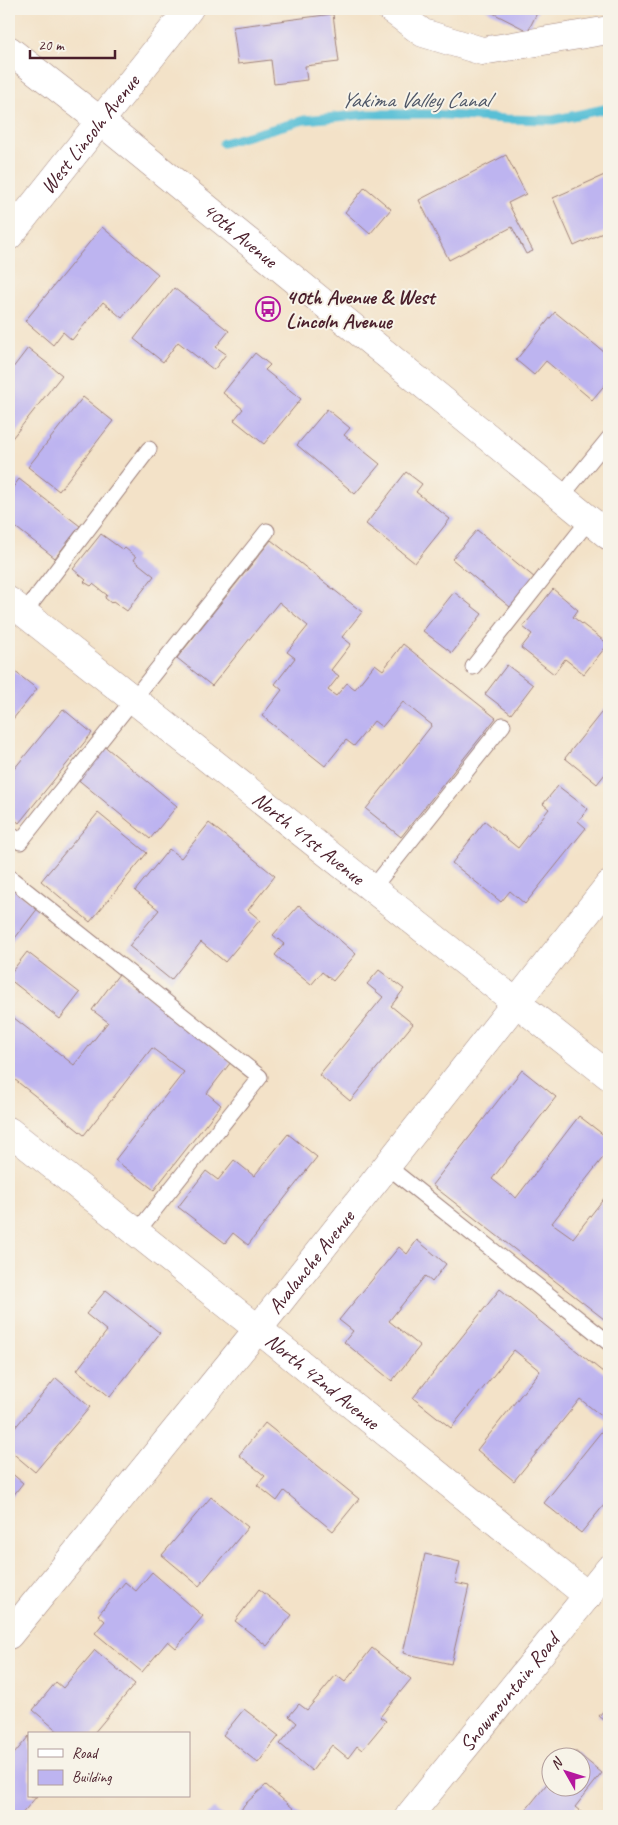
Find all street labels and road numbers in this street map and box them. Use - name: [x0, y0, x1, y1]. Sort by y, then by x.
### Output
- street label: West Lincoln Avenue: [35, 68, 146, 199]
- street label: 40th Avenue: [197, 197, 284, 274]
- street label: North 41st Avenue: [247, 786, 371, 891]
- street label: Avalanche Avenue: [262, 1204, 361, 1319]
- street label: North 42nd Avenue: [260, 1327, 386, 1436]
- street label: Snowmountain Road: [453, 1625, 567, 1757]

